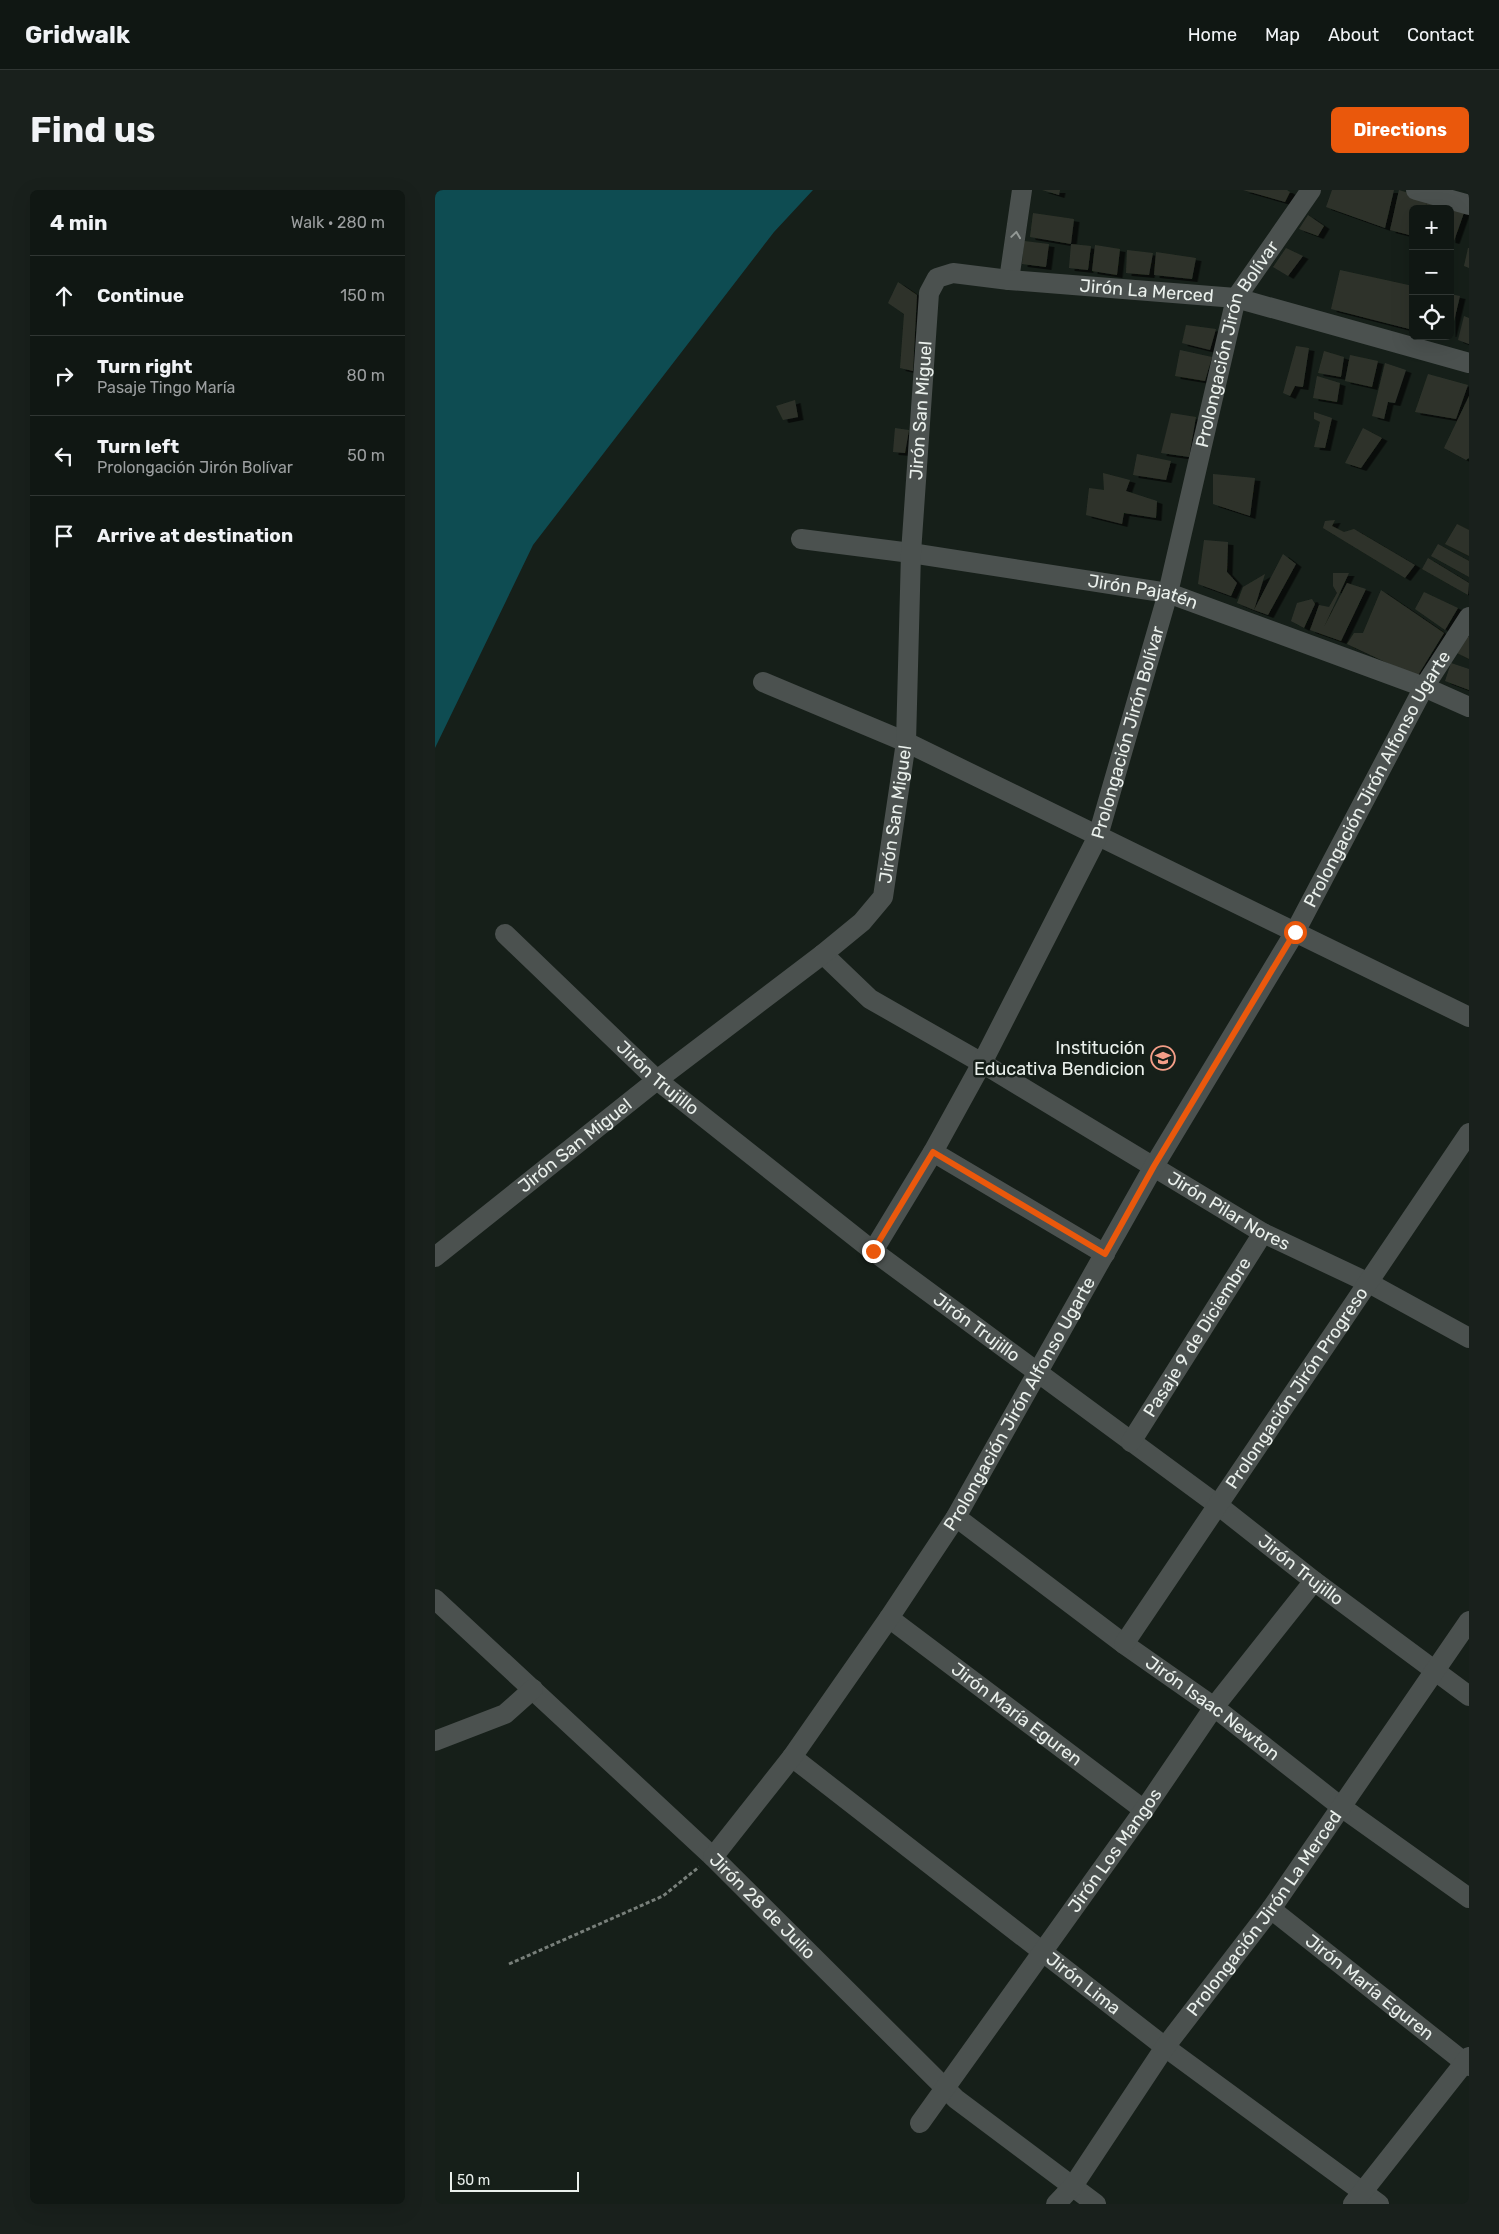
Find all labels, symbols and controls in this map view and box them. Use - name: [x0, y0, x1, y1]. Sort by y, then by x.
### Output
- text: Gridwalk: [25, 21, 130, 49]
- text: Home: [1188, 24, 1237, 46]
- text: Map: [1265, 24, 1300, 46]
- text: About: [1328, 24, 1379, 46]
- text: Contact: [1407, 24, 1474, 46]
- button: Directions: [1331, 107, 1469, 153]
- text: Find us: [30, 109, 155, 151]
- map controls: [1409, 205, 1454, 340]
- button: +: [1409, 205, 1454, 250]
- text: 4 min: [50, 210, 108, 235]
- text: Walk · 280 m: [291, 213, 385, 232]
- one-way arrow: [1010, 231, 1021, 239]
- street label: Prolongación Jirón Bolívar: [1191, 236, 1284, 450]
- button: −: [1409, 250, 1454, 295]
- street label: Jirón La Merced: [1079, 275, 1214, 307]
- icon: ahead: [50, 282, 78, 310]
- text: Continue: [97, 284, 184, 307]
- text: 150 m: [340, 286, 385, 305]
- button: locate: [1409, 295, 1454, 340]
- street label: Jirón San Miguel: [905, 340, 937, 481]
- text: Turn right: [97, 355, 192, 378]
- icon: right: [50, 362, 78, 390]
- text: 80 m: [347, 366, 385, 385]
- text: Pasaje Tingo María: [97, 378, 235, 397]
- text: Turn left: [97, 435, 179, 458]
- icon: left: [50, 442, 78, 470]
- text: 50 m: [347, 446, 385, 465]
- text: Prolongación Jirón Bolívar: [97, 458, 293, 477]
- icon: arrive: [50, 522, 78, 550]
- text: Arrive at destination: [97, 524, 293, 547]
- street label: Jirón Pajatén: [1086, 570, 1201, 614]
- street label: Prolongación Jirón Bolívar: [1087, 623, 1169, 842]
- street label: Prolongación Jirón Alfonso Ugarte: [1299, 647, 1455, 911]
- street label: Jirón San Miguel: [874, 744, 916, 885]
- route start: [1284, 921, 1307, 944]
- street label: Jirón Trujillo: [612, 1036, 703, 1120]
- place label: Institución Educativa Bendicion: [974, 1037, 1145, 1080]
- school or university icon: Institución Educativa Bendicion: [1150, 1045, 1176, 1071]
- street label: Jirón San Miguel: [514, 1093, 636, 1197]
- street label: Jirón Pilar Nores: [1164, 1167, 1294, 1255]
- route end: [862, 1240, 885, 1263]
- street label: Pasaje 9 de Diciembre: [1139, 1253, 1256, 1421]
- street label: Prolongación Jirón Alfonso Ugarte: [939, 1273, 1100, 1535]
- street label: Prolongación Jirón Progreso: [1221, 1283, 1373, 1493]
- street label: Jirón Trujillo: [929, 1288, 1024, 1367]
- street label: Jirón Trujillo: [1254, 1530, 1348, 1610]
- street label: Jirón Isaac Newton: [1141, 1651, 1284, 1765]
- street label: Jirón María Eguren: [947, 1658, 1087, 1771]
- street label: Jirón Los Mangos: [1063, 1784, 1167, 1917]
- street label: Prolongación Jirón La Merced: [1182, 1806, 1346, 2020]
- street label: Jirón 28 de Julio: [705, 1849, 820, 1964]
- street label: Jirón María Eguren: [1301, 1930, 1438, 2045]
- street label: Jirón Lima: [1042, 1948, 1125, 2019]
- scale bar: [450, 2169, 579, 2192]
- text: 50 m: [457, 2172, 490, 2189]

